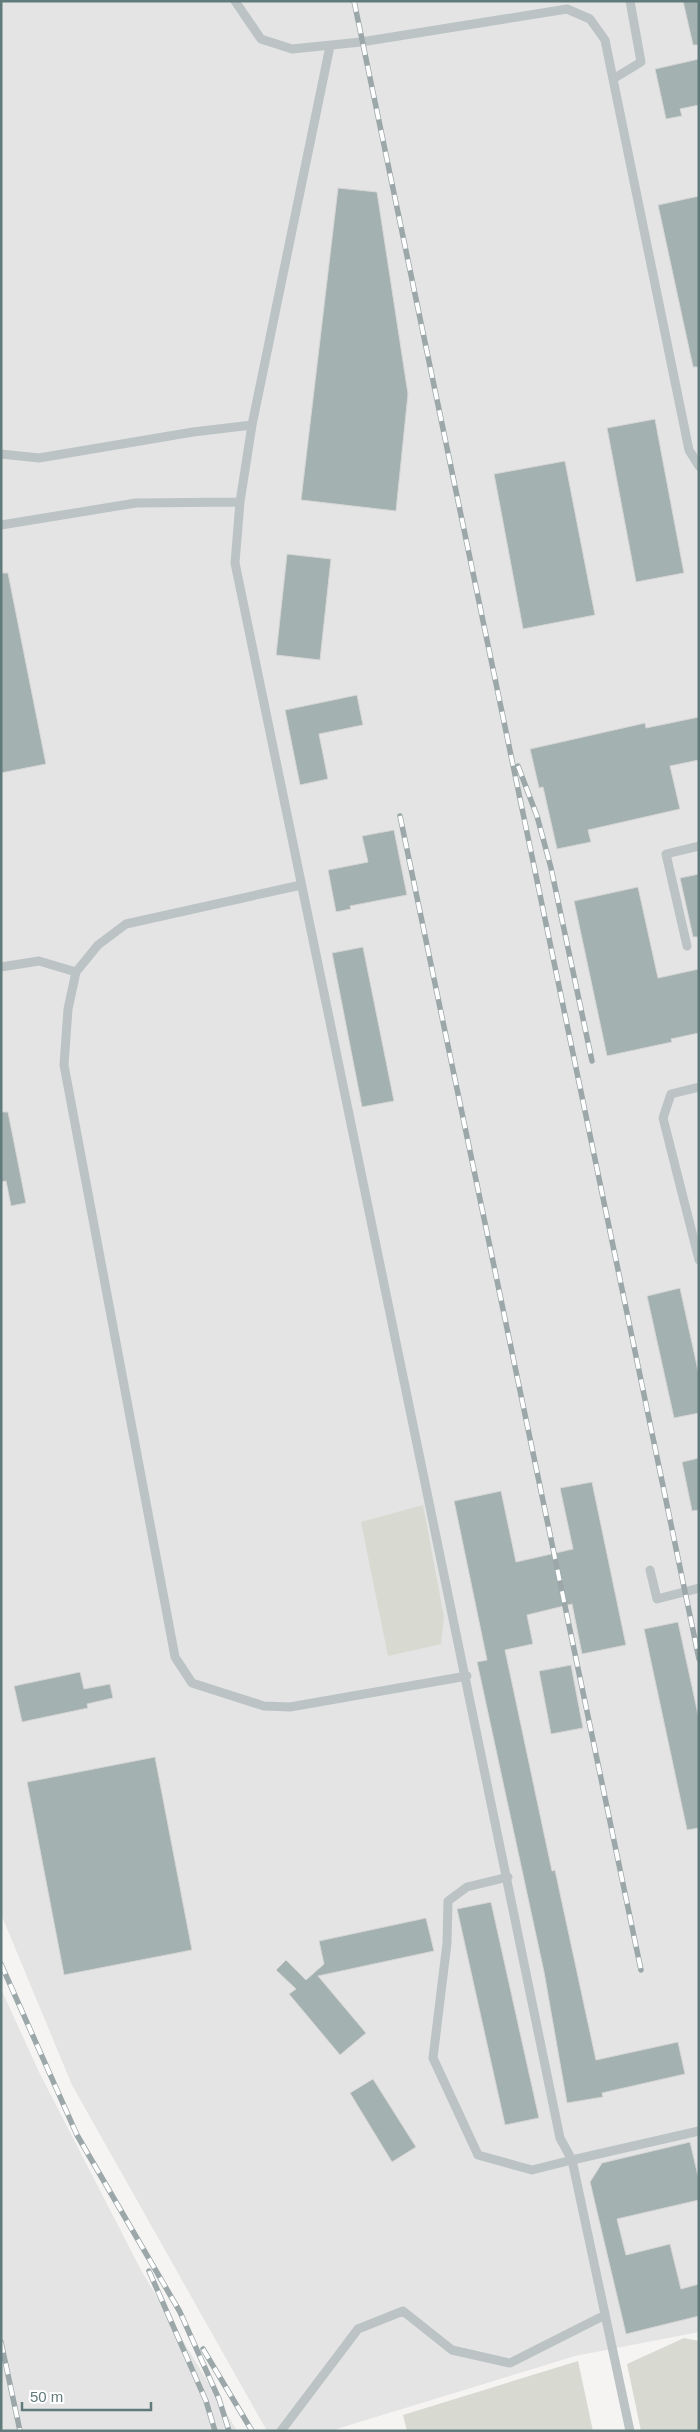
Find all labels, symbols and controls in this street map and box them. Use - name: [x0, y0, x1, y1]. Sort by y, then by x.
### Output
- scale bar: [22, 2380, 151, 2412]
- text: 50 m: [30, 2388, 63, 2405]

